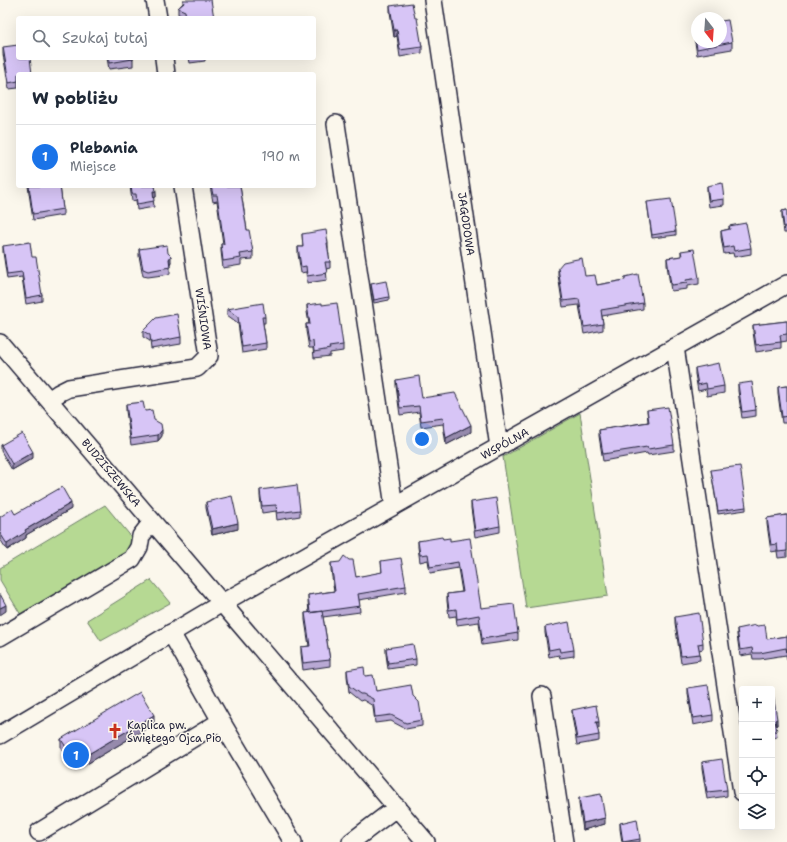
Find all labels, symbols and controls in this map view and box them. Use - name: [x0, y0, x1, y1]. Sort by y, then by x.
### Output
- north arrow: [691, 12, 727, 48]
- search box: [16, 16, 316, 60]
- icon: search: [30, 27, 52, 49]
- text: Szukaj tutaj: [62, 28, 148, 48]
- text: W pobliżu: [32, 87, 118, 109]
- text: Plebania: [70, 138, 138, 158]
- text: 1: [42, 148, 48, 165]
- text: 190 m: [261, 148, 300, 165]
- text: Miejsce: [70, 158, 116, 175]
- street label: JAGODOWA: [454, 191, 478, 257]
- street label: WIŚNIOWA: [191, 287, 216, 351]
- street label: WSPÓLNA: [478, 424, 532, 463]
- your location: [412, 429, 432, 449]
- street label: BUDZISZEWSKA: [78, 436, 144, 510]
- map controls: [739, 686, 775, 830]
- button: +: [739, 686, 775, 722]
- place label: Kaplica pw. Świętego Ojca Pio: [127, 718, 222, 746]
- church icon: Kaplica pw. Świętego Ojca Pio: [106, 722, 124, 740]
- button: −: [739, 722, 775, 758]
- pin: 1: [63, 740, 89, 770]
- button: locate: [739, 758, 775, 794]
- button: layers: [739, 794, 775, 830]

